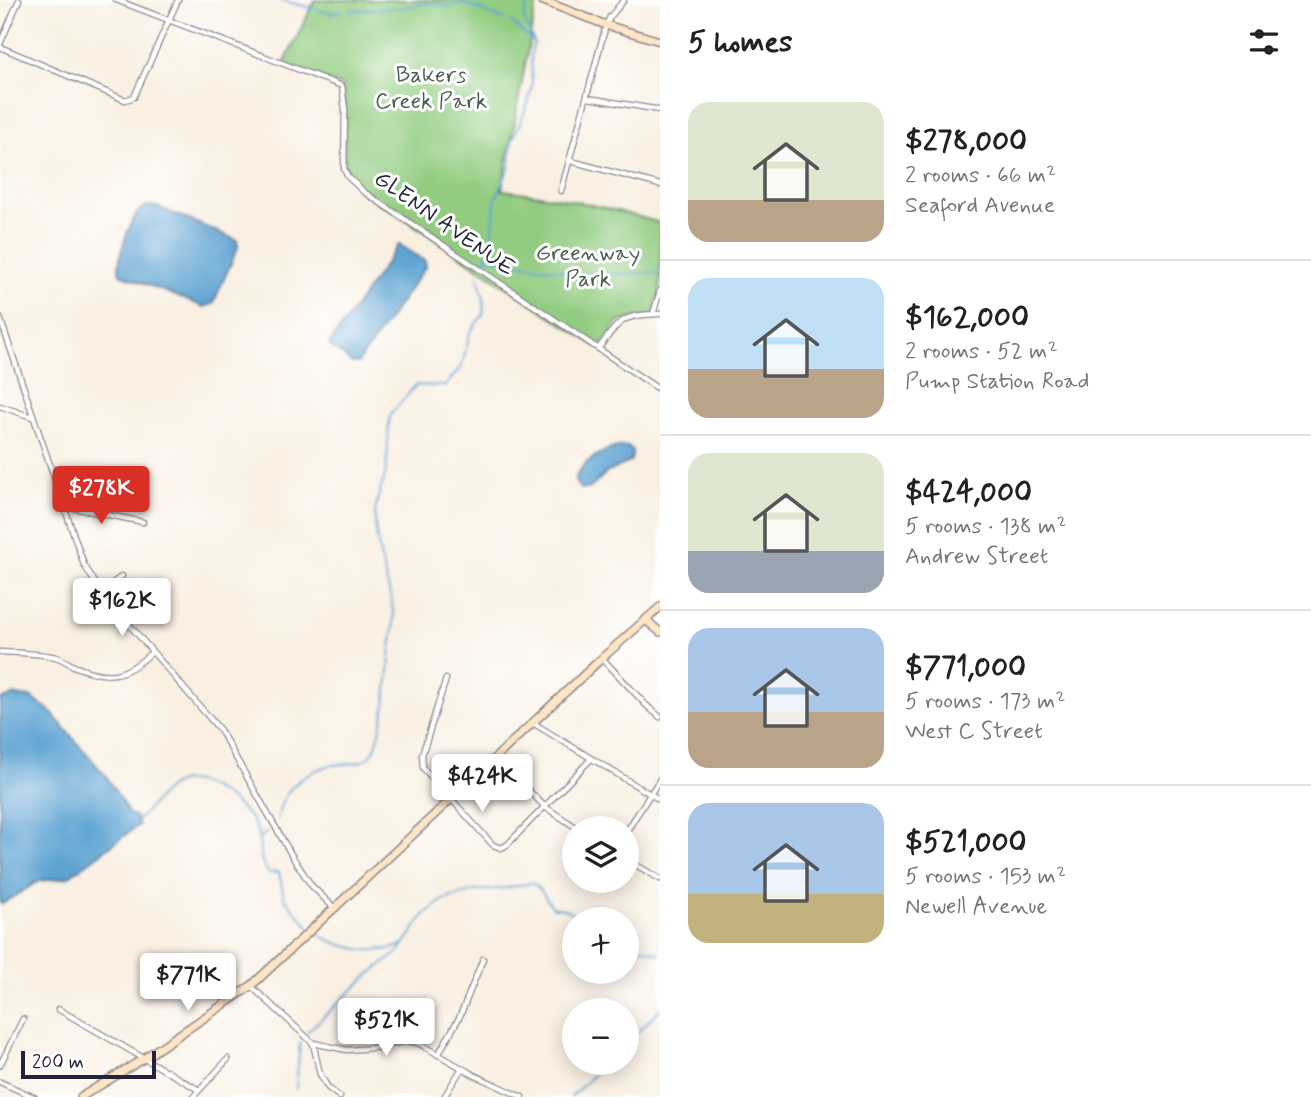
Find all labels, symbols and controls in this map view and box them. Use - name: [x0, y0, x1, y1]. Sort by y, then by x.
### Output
- text: 5 homes: [688, 23, 793, 62]
- icon: filters: [1245, 23, 1283, 61]
- park label: Bakers Creek Park: [375, 61, 487, 117]
- text: $278,000: [905, 122, 1027, 161]
- icon: home: [744, 130, 828, 214]
- text: 2 rooms · 66 m²: [905, 161, 1056, 191]
- street label: GLENN AVENUE: [368, 164, 520, 284]
- text: Seaford Avenue: [905, 191, 1055, 221]
- park label: Greenway Park: [536, 239, 640, 295]
- text: $162,000: [905, 298, 1029, 337]
- icon: home: [744, 306, 828, 390]
- text: 2 rooms · 52 m²: [905, 337, 1058, 367]
- text: Pump Station Road: [905, 367, 1089, 397]
- pin: $278K: [52, 466, 150, 526]
- text: $424,000: [905, 473, 1032, 512]
- text: $278K: [68, 474, 134, 504]
- icon: home: [744, 481, 828, 565]
- text: 5 rooms · 138 m²: [905, 512, 1067, 542]
- text: Andrew Street: [905, 542, 1048, 572]
- pin: $162K: [73, 578, 171, 638]
- text: $162K: [89, 586, 155, 616]
- text: $771,000: [905, 648, 1026, 687]
- icon: home: [744, 656, 828, 740]
- text: 5 rooms · 173 m²: [905, 687, 1065, 717]
- text: West C Street: [905, 717, 1043, 747]
- pin: $424K: [433, 754, 531, 814]
- text: $424K: [448, 762, 516, 792]
- map controls: [562, 816, 639, 1075]
- button: layers: [562, 816, 639, 893]
- text: $521,000: [905, 823, 1027, 862]
- icon: home: [744, 831, 828, 915]
- text: 5 rooms · 153 m²: [905, 862, 1066, 892]
- text: Newell Avenue: [905, 892, 1047, 922]
- button: +: [562, 907, 639, 984]
- pin: $771K: [139, 954, 237, 1013]
- text: $771K: [156, 961, 220, 991]
- pin: $521K: [337, 998, 435, 1058]
- button: −: [562, 998, 639, 1075]
- text: $521K: [354, 1006, 418, 1036]
- scale bar: [21, 1048, 156, 1080]
- text: 200 m: [32, 1050, 84, 1075]

